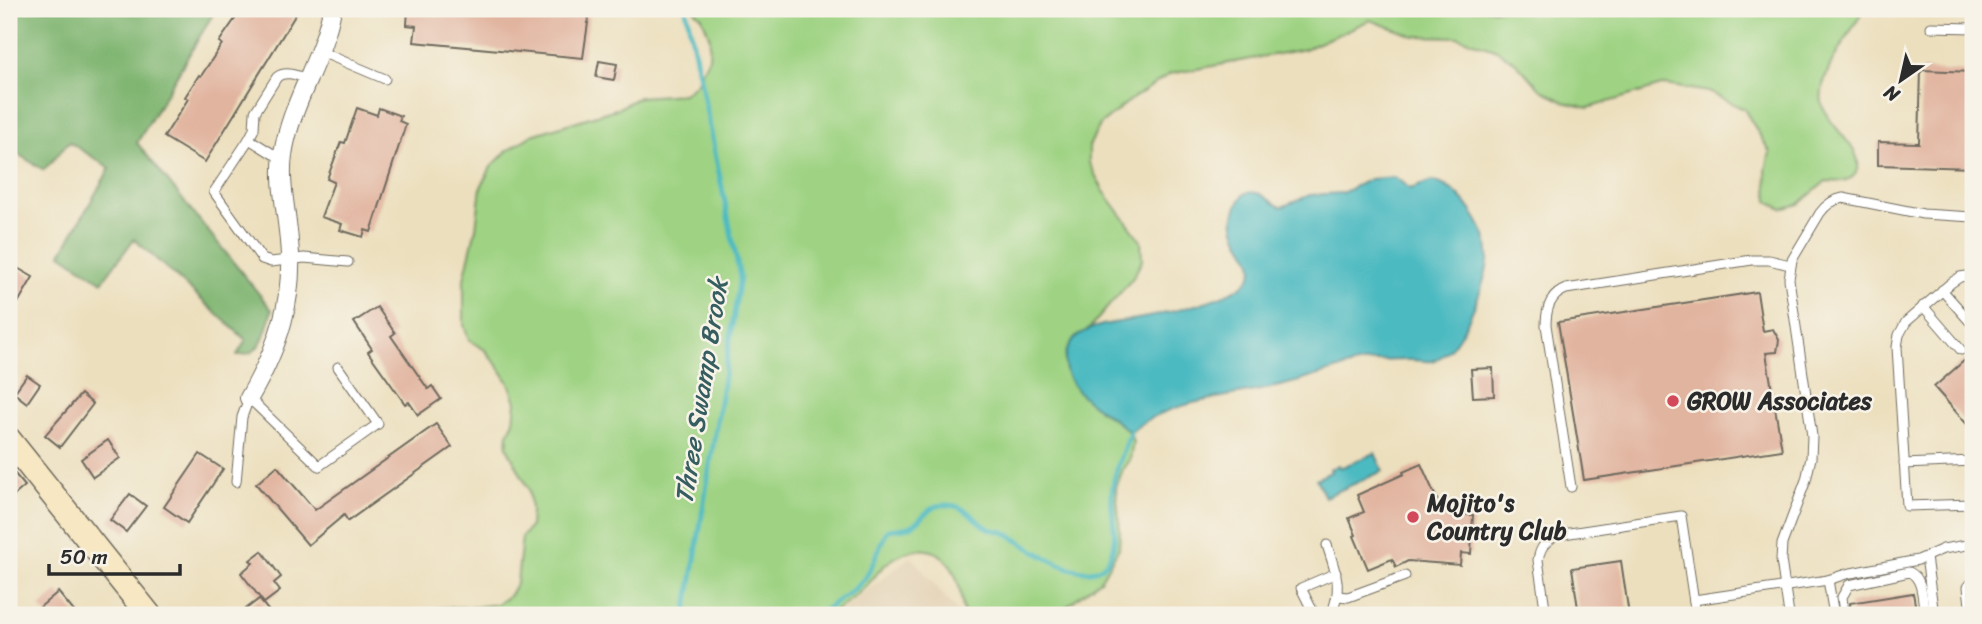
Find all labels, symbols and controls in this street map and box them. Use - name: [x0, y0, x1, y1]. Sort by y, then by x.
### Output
- north arrow: [1867, 46, 1937, 116]
- text: N: [1876, 76, 1907, 112]
- water label: Three Swamp Brook: [660, 272, 742, 507]
- place label: GROW Associates: [1687, 380, 1873, 422]
- marker: GROW Associates: [1665, 393, 1681, 409]
- place label: Mojito's Country Club: [1426, 482, 1567, 552]
- marker: Mojito's Country Club: [1405, 509, 1421, 525]
- scale bar: [49, 533, 180, 577]
- text: 50 m: [60, 538, 108, 576]

